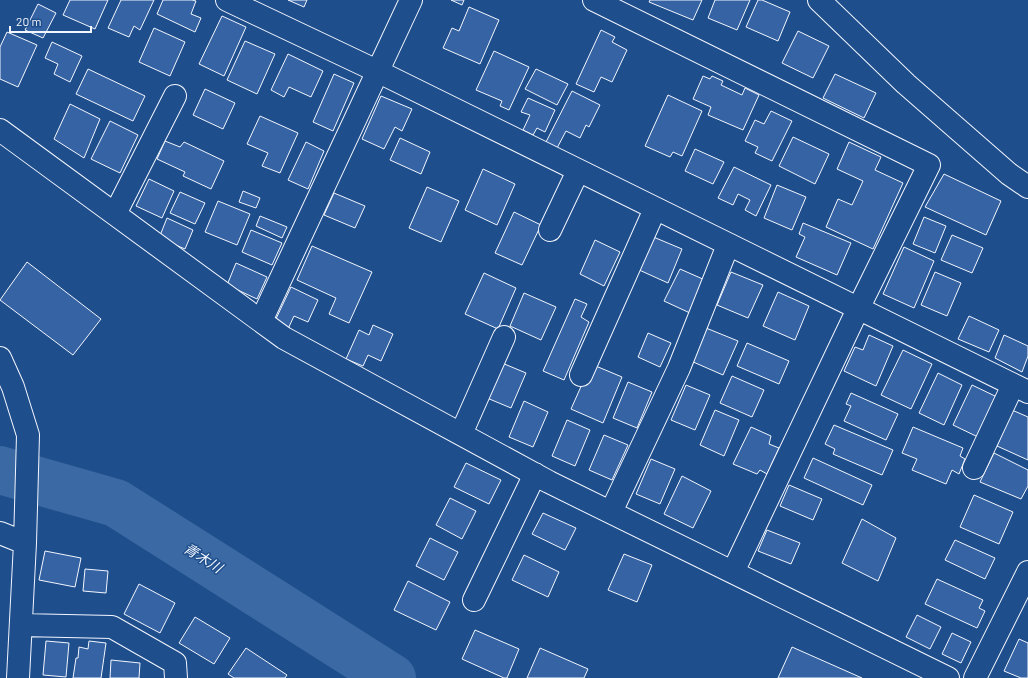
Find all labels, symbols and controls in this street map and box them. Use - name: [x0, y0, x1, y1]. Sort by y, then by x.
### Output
- scale bar: [10, 8, 91, 34]
- text: 20 m: [16, 14, 42, 28]
- water label: 青木川: [181, 539, 227, 577]

